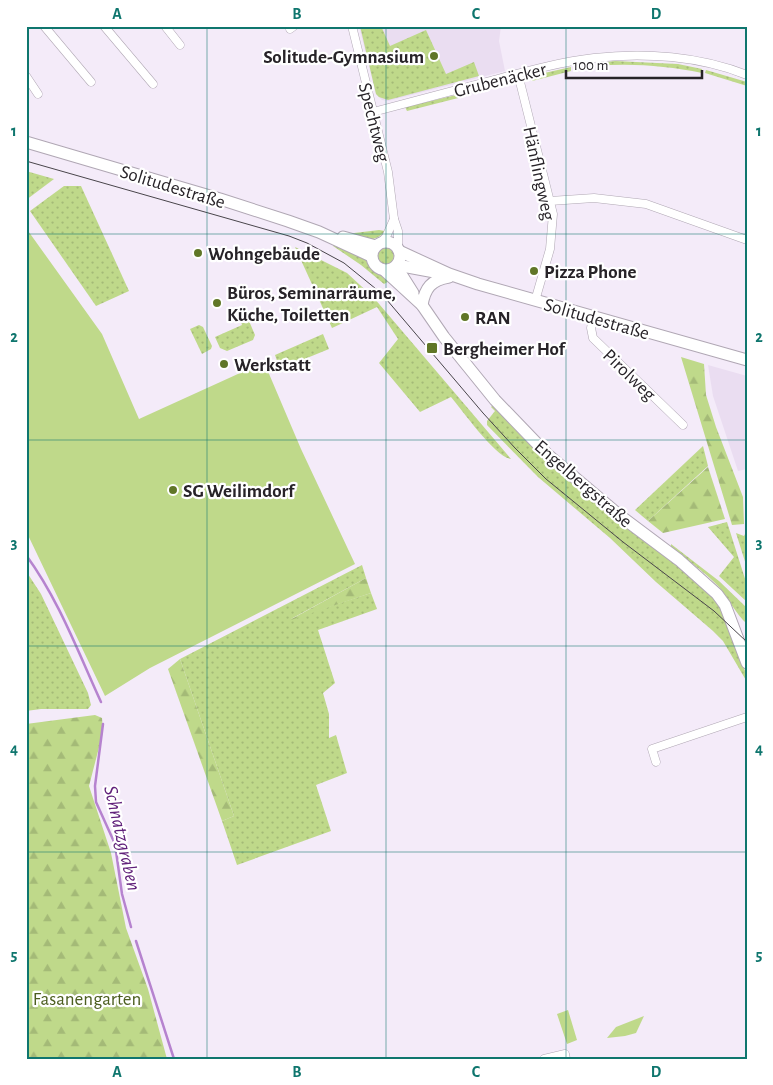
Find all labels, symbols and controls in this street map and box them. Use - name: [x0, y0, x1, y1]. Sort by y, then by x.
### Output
- text: A: [112, 6, 122, 22]
- text: B: [292, 6, 302, 22]
- text: C: [472, 6, 481, 22]
- text: D: [651, 6, 662, 22]
- place label: Solitude-Gymnasium: [263, 48, 424, 67]
- scale bar: [566, 48, 702, 80]
- marker: Solitude-Gymnasium: [428, 50, 440, 62]
- text: 100 m: [573, 58, 608, 73]
- street label: Grubenäcker: [452, 60, 549, 101]
- street label: Spechtweg: [355, 81, 393, 165]
- text: 1: [11, 123, 17, 139]
- text: 1: [756, 123, 762, 139]
- street label: Hänflingweg: [519, 125, 558, 223]
- street label: Solitudestraße: [118, 162, 227, 212]
- place label: Wohngebäude: [208, 245, 320, 264]
- marker: Wohngebäude: [192, 247, 204, 259]
- place label: Pizza Phone: [544, 263, 637, 282]
- marker: Pizza Phone: [528, 265, 540, 277]
- place label: Büros, Seminarräume, Küche, Toiletten: [227, 284, 396, 325]
- street label: Solitudestraße: [542, 295, 651, 344]
- marker: Büros, Seminarräume, Küche, Toiletten: [211, 297, 223, 309]
- place label: RAN: [475, 309, 511, 328]
- marker: RAN: [459, 311, 471, 323]
- text: 2: [10, 329, 18, 345]
- text: 2: [755, 329, 763, 345]
- place label: Bergheimer Hof: [443, 340, 567, 359]
- marker: Bergheimer Hof: [425, 341, 439, 355]
- street label: Pirolweg: [599, 346, 659, 405]
- place label: Werkstatt: [234, 356, 311, 375]
- marker: Werkstatt: [218, 358, 230, 370]
- street label: Engelbergstraße: [531, 437, 635, 531]
- place label: SG Weilimdorf: [183, 482, 296, 501]
- marker: SG Weilimdorf: [167, 484, 179, 496]
- text: 3: [11, 535, 18, 551]
- text: 3: [756, 535, 763, 551]
- text: 4: [10, 741, 18, 757]
- text: 4: [755, 741, 763, 757]
- water label: Schnatzgraben: [100, 784, 144, 893]
- text: 5: [11, 947, 18, 963]
- text: 5: [756, 947, 763, 963]
- park label: Fasanengarten: [33, 990, 141, 1009]
- text: A: [112, 1064, 122, 1080]
- text: B: [292, 1064, 302, 1080]
- text: C: [472, 1064, 481, 1080]
- text: D: [651, 1064, 662, 1080]

